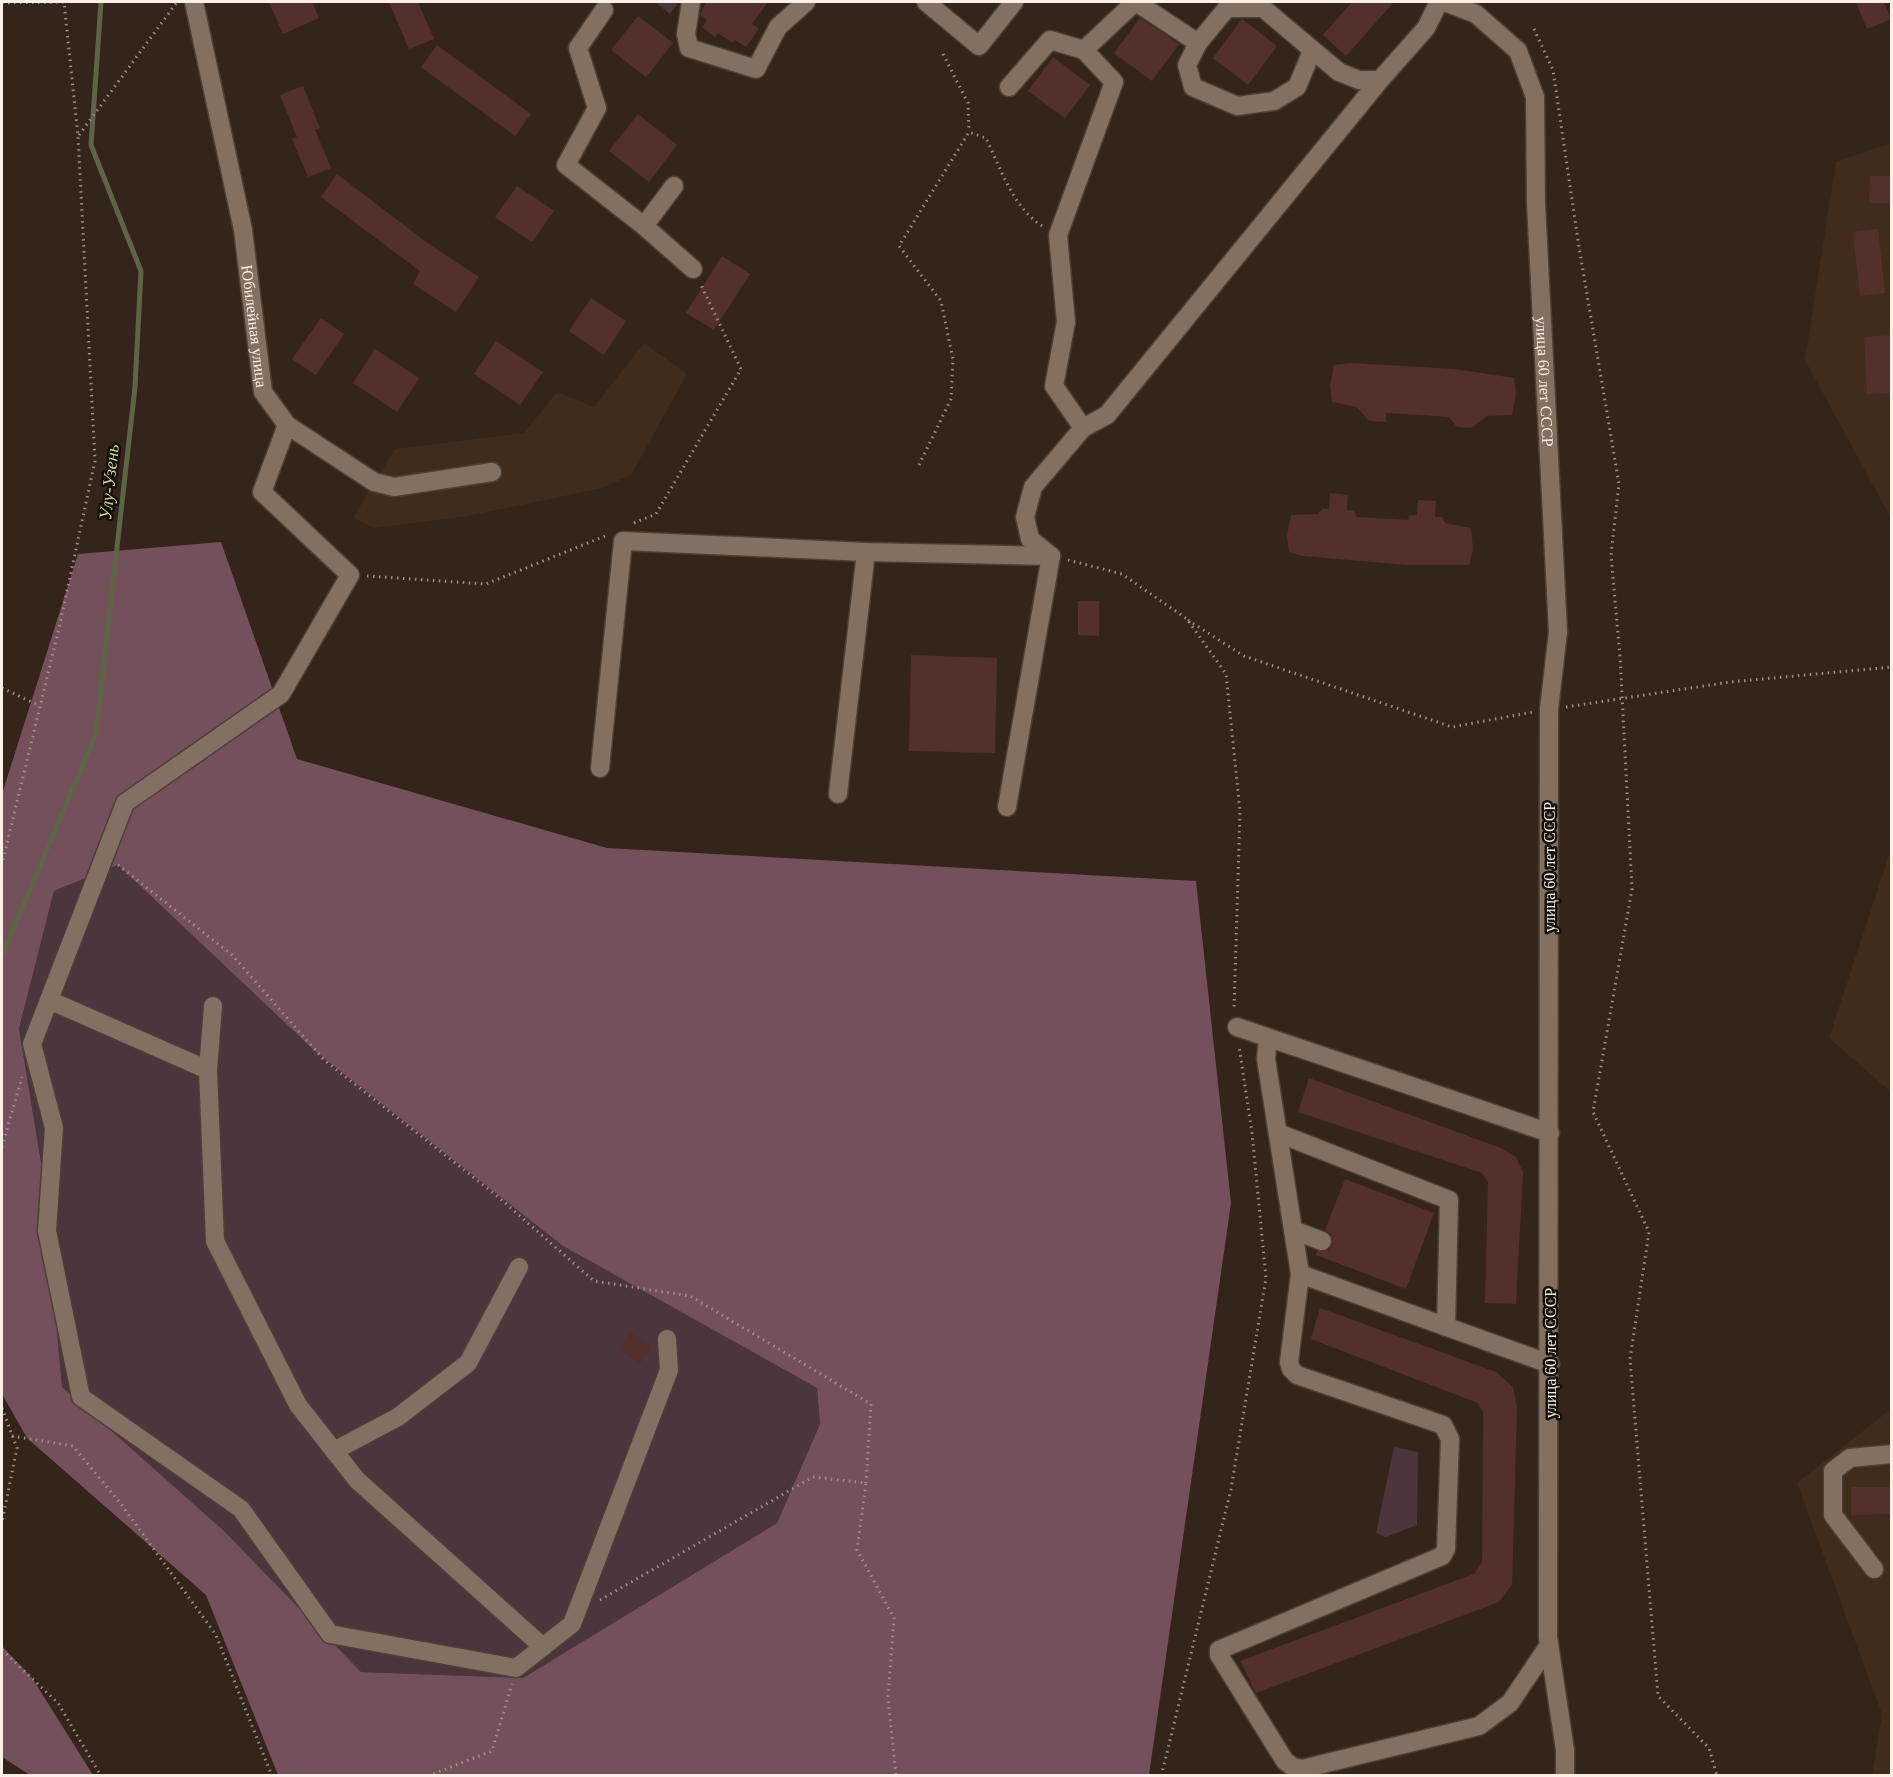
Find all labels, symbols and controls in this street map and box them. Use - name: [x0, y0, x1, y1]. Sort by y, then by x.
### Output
- street label: Юбилейная улица: [239, 264, 271, 388]
- street label: улица 60 лет СССР: [1532, 316, 1557, 447]
- water label: Улу-Узень: [95, 443, 123, 521]
- street label: улица 60 лет СССР: [1541, 802, 1559, 932]
- street label: улица 60 лет СССР: [1542, 1288, 1560, 1418]

